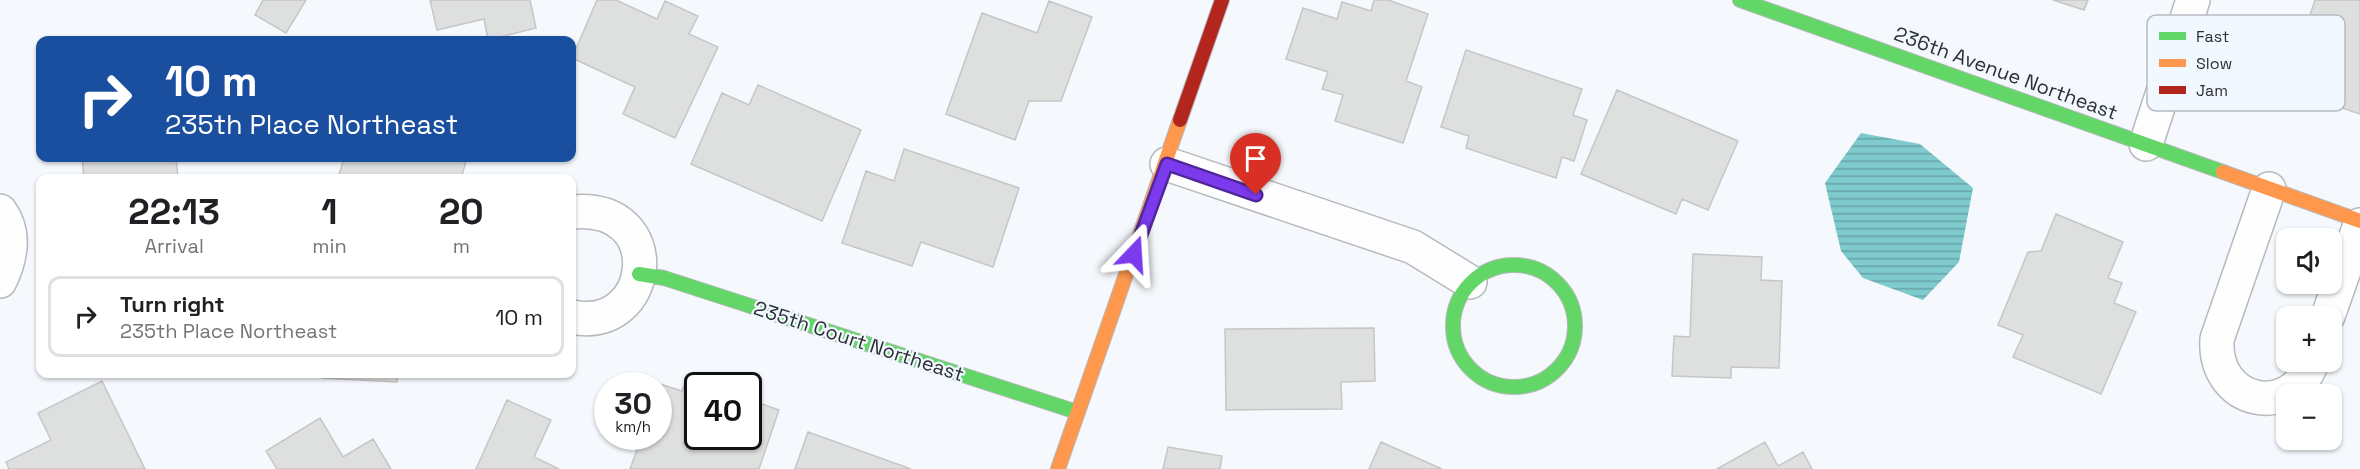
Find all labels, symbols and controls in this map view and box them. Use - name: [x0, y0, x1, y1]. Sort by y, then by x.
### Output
- legend: [2147, 15, 2345, 111]
- street label: 236th Avenue Northeast: [1891, 20, 2121, 126]
- text: Fast: [2196, 26, 2229, 47]
- text: Slow: [2196, 53, 2232, 74]
- text: 10 m: [165, 55, 258, 108]
- icon: right: [66, 60, 144, 138]
- text: Jam: [2196, 80, 2228, 101]
- text: 235th Place Northeast: [165, 107, 458, 142]
- pin: [1230, 133, 1281, 195]
- icon: arrive: [1239, 142, 1272, 175]
- text: 22:13: [128, 189, 220, 235]
- text: 1: [321, 189, 338, 235]
- text: 20: [439, 189, 484, 235]
- position arrow: [1102, 222, 1166, 286]
- map controls: [2276, 228, 2342, 450]
- button: sound: [2276, 228, 2342, 294]
- text: Arrival: [144, 233, 204, 259]
- text: min: [312, 233, 347, 259]
- text: m: [453, 233, 470, 259]
- text: Turn right: [120, 290, 225, 318]
- street label: 235th Court Northeast: [751, 295, 967, 387]
- icon: right: [69, 300, 102, 333]
- text: 10 m: [495, 303, 543, 331]
- button: +: [2276, 306, 2342, 372]
- text: 235th Place Northeast: [120, 318, 337, 344]
- speed limit sign: 40: [684, 372, 762, 450]
- text: 30: [614, 384, 652, 423]
- button: −: [2276, 384, 2342, 450]
- text: km/h: [615, 417, 651, 436]

